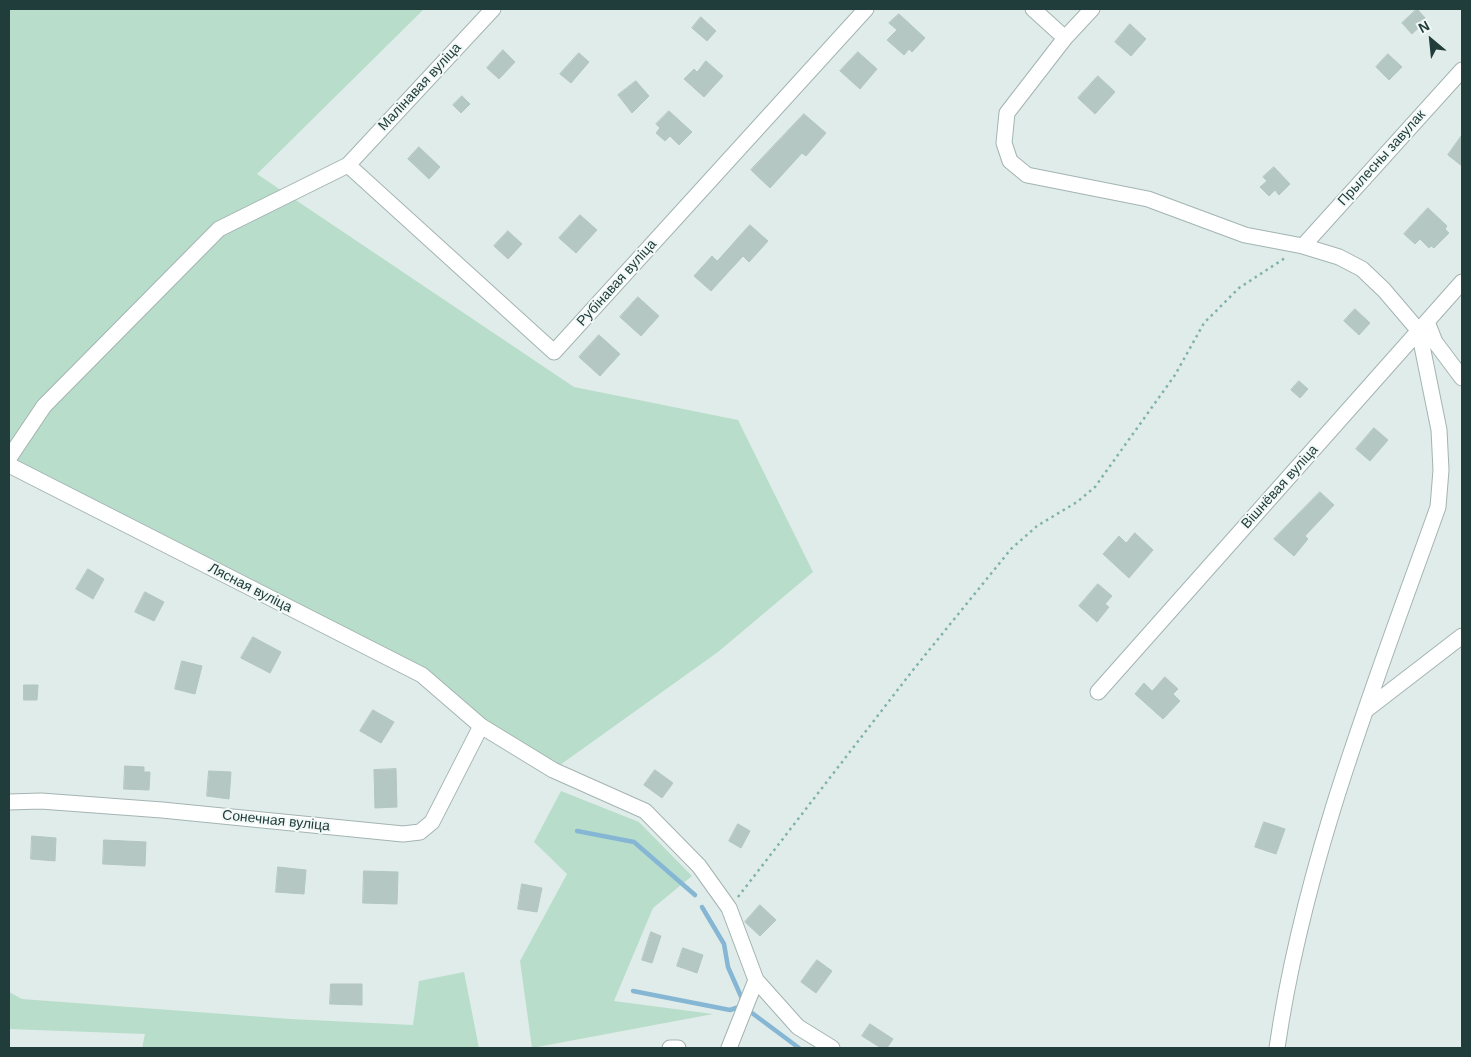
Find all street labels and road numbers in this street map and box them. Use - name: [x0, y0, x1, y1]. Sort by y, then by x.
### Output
- street label: Малінавая вуліца: [375, 40, 465, 134]
- street label: Прылесны завулак: [1335, 107, 1429, 209]
- street label: Рубінавая вуліца: [574, 236, 660, 330]
- street label: Вішнёвая вуліца: [1238, 442, 1322, 532]
- street label: Лясная вуліца: [205, 560, 295, 616]
- street label: Сонечная вуліца: [221, 807, 331, 835]

